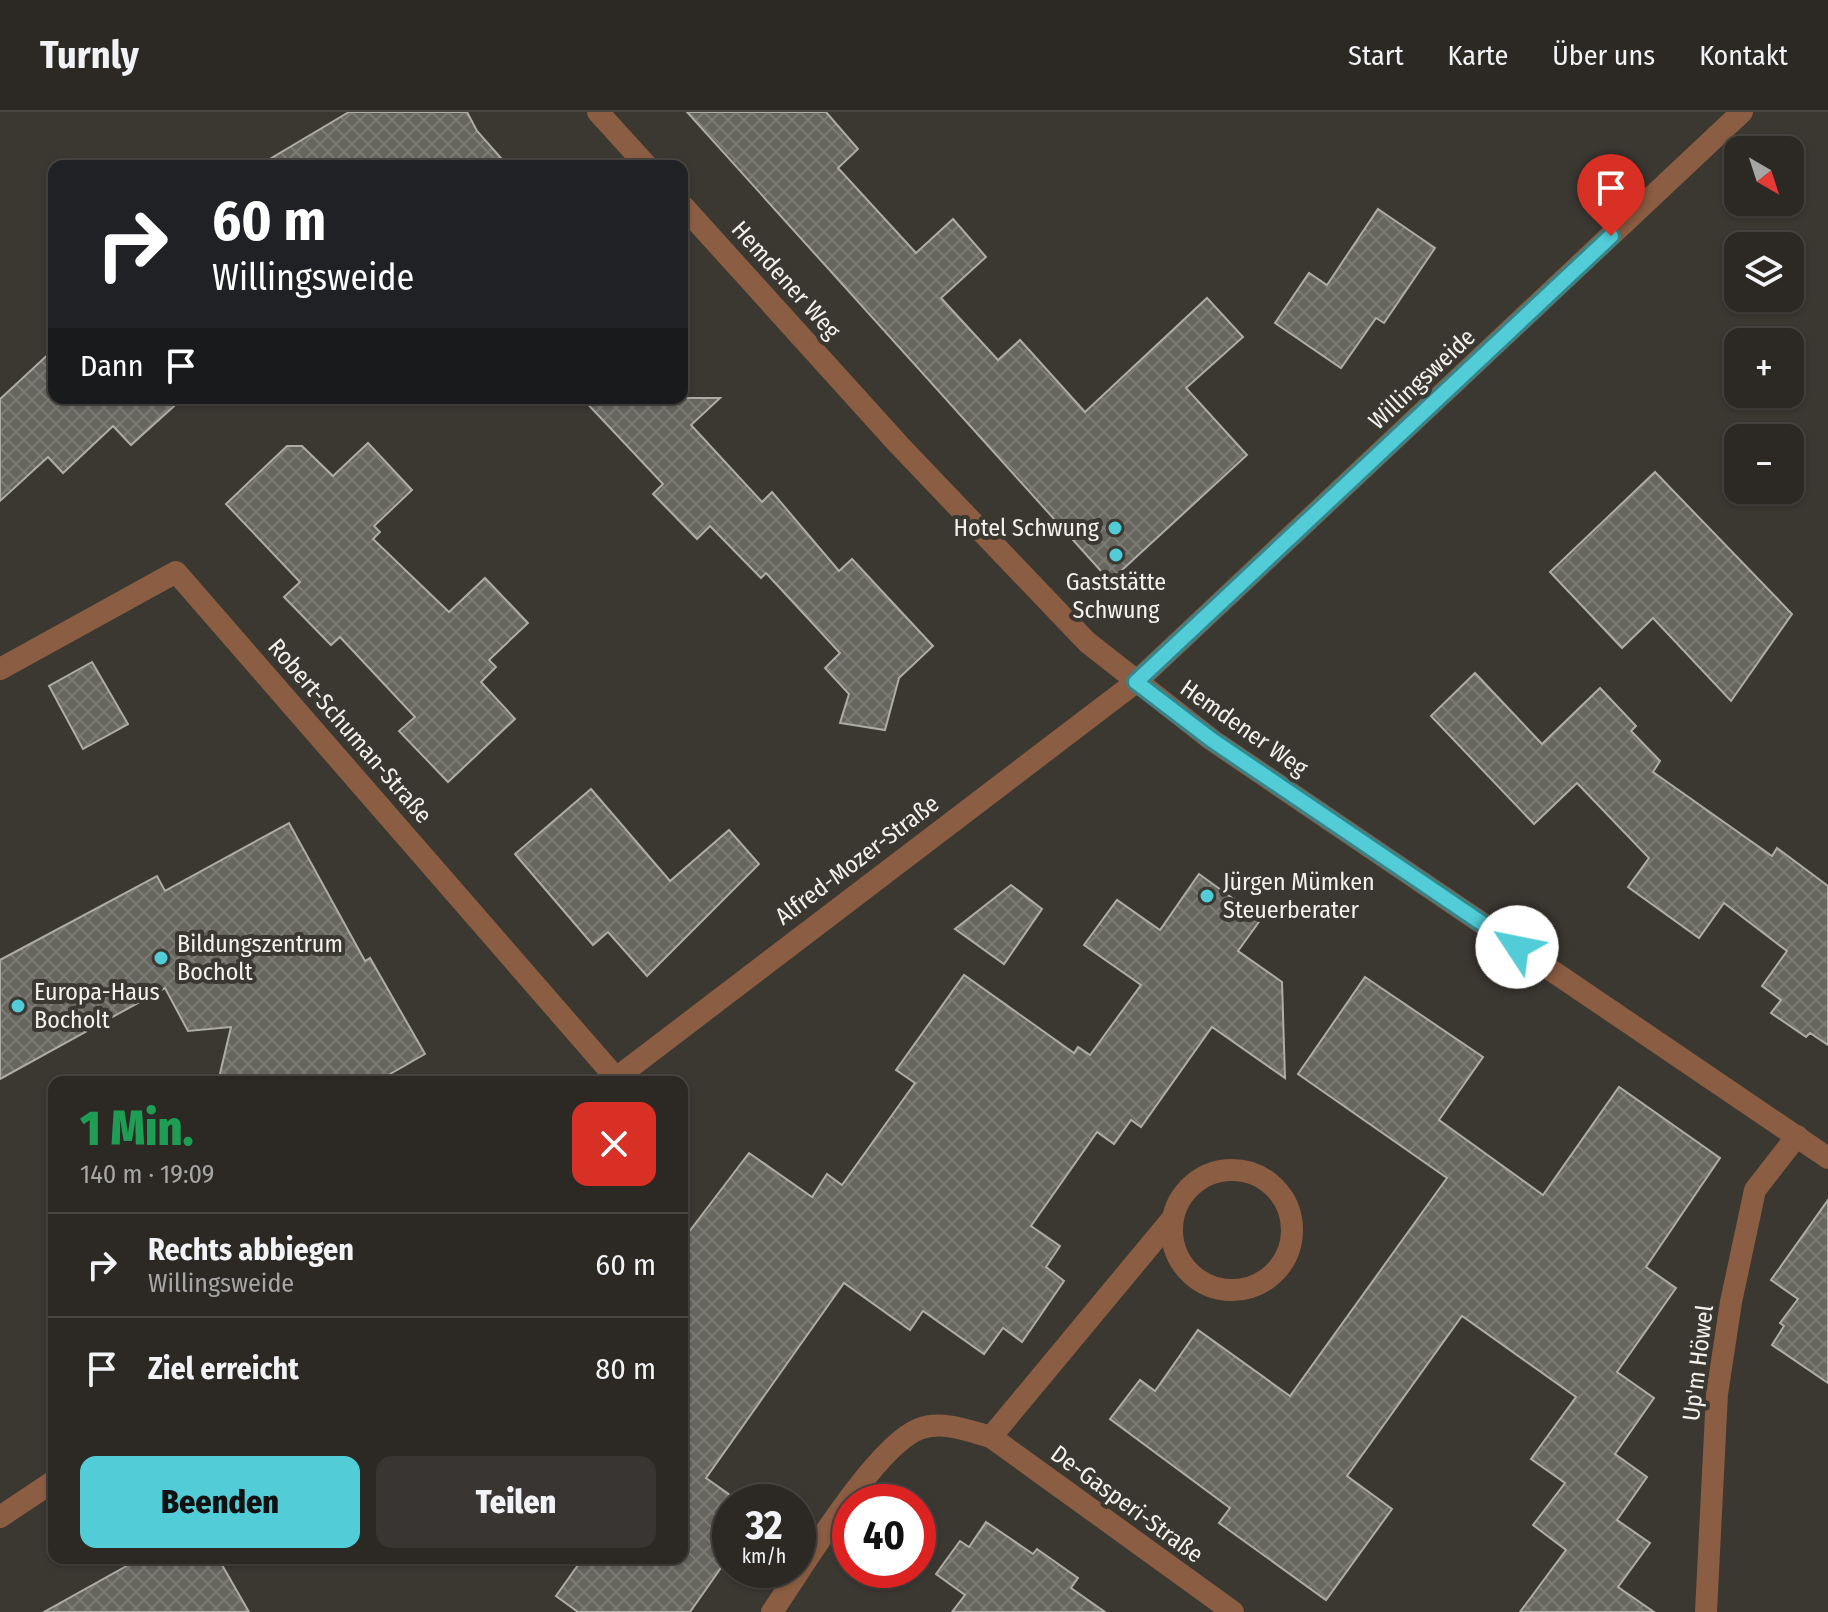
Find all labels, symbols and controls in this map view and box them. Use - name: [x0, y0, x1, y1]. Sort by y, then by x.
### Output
- text: Turnly: [40, 32, 139, 78]
- text: Start: [1348, 39, 1404, 72]
- text: Karte: [1448, 39, 1508, 72]
- text: Über uns: [1552, 39, 1655, 72]
- text: Kontakt: [1699, 39, 1788, 72]
- north arrow: [1724, 136, 1804, 216]
- map controls: [1724, 136, 1804, 504]
- pin: [1577, 154, 1645, 236]
- icon: arrive: [1589, 166, 1633, 210]
- text: 60 m: [212, 188, 326, 255]
- icon: right: [80, 192, 184, 296]
- street label: Hemdener Weg: [726, 215, 847, 345]
- button: layers: [1724, 232, 1804, 312]
- text: Willingsweide: [212, 256, 414, 300]
- street label: Willingsweide: [1363, 323, 1481, 435]
- button: +: [1724, 328, 1804, 408]
- icon: arrive: [159, 344, 203, 388]
- text: Dann: [80, 348, 143, 384]
- button: −: [1724, 424, 1804, 504]
- place label: Hotel Schwung: [953, 514, 1100, 542]
- marker: Hotel Schwung: [1106, 519, 1124, 537]
- marker: Gaststätte Schwung: [1107, 546, 1125, 564]
- place label: Gaststätte Schwung: [1066, 568, 1166, 624]
- street label: Robert-Schuman-Straße: [262, 633, 438, 829]
- street label: Hemdener Weg: [1175, 674, 1314, 783]
- street label: Alfred-Mozer-Straße: [770, 789, 944, 931]
- place label: Jürgen Mümken Steuerberater: [1223, 868, 1375, 924]
- marker: Jürgen Mümken Steuerberater: [1198, 887, 1216, 905]
- position arrow: [1475, 905, 1559, 989]
- place label: Bildungszentrum Bocholt: [177, 930, 343, 986]
- marker: Bildungszentrum Bocholt: [152, 949, 170, 967]
- place label: Europa-Haus Bocholt: [34, 978, 160, 1034]
- marker: Europa-Haus Bocholt: [9, 997, 27, 1015]
- text: 1 Min.: [80, 1100, 194, 1158]
- button: close: [572, 1102, 656, 1186]
- text: 140 m · 19:09: [80, 1159, 214, 1190]
- text: Rechts abbiegen: [148, 1232, 354, 1268]
- icon: right: [80, 1243, 124, 1287]
- text: 60 m: [595, 1247, 656, 1283]
- text: Willingsweide: [148, 1268, 294, 1299]
- street label: Up'm Höwel: [1677, 1303, 1719, 1423]
- icon: arrive: [80, 1347, 124, 1391]
- text: Ziel erreicht: [148, 1351, 299, 1387]
- text: 80 m: [595, 1351, 656, 1387]
- street label: De-Gasperi-Straße: [1046, 1439, 1208, 1569]
- button: Beenden: [80, 1456, 360, 1548]
- button: Teilen: [376, 1456, 656, 1548]
- speed limit sign: 40: [832, 1484, 936, 1588]
- text: 32: [745, 1502, 783, 1550]
- text: km/h: [742, 1544, 786, 1568]

